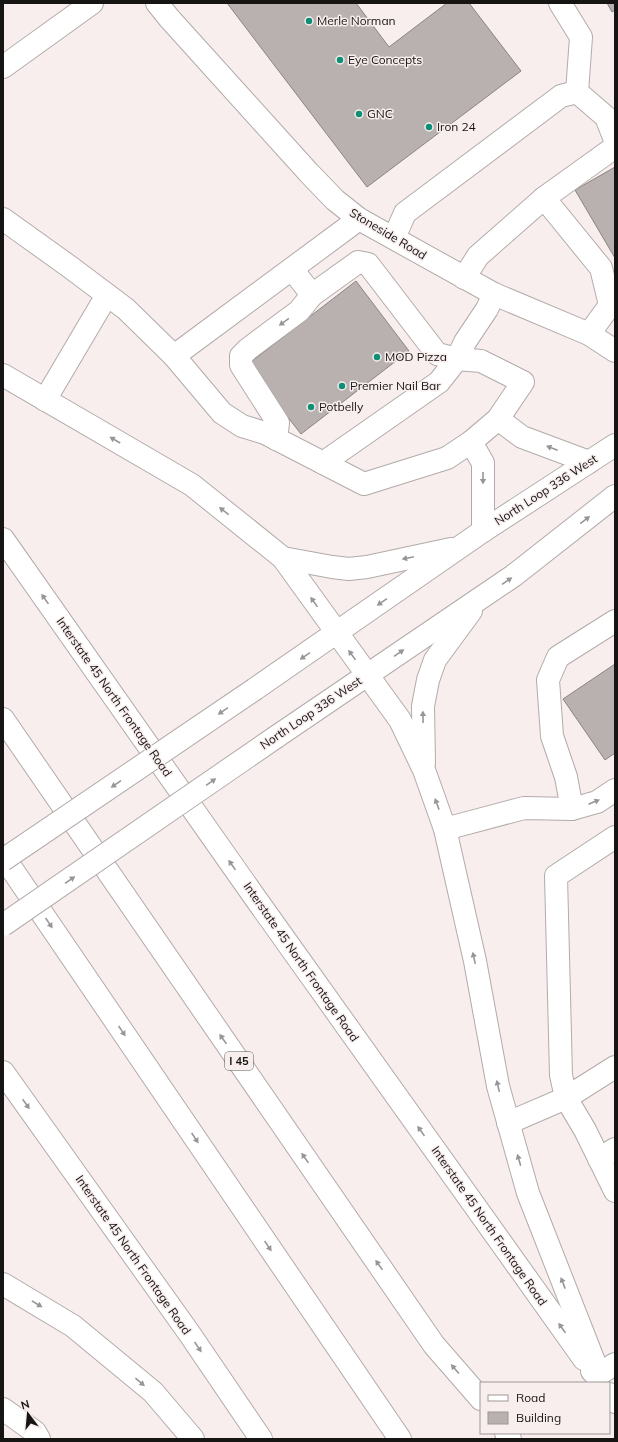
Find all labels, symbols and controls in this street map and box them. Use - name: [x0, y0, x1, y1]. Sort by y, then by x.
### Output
- place label: Merle Norman: [317, 13, 396, 28]
- marker: Merle Norman: [304, 16, 314, 26]
- place label: Eye Concepts: [348, 52, 422, 67]
- marker: Eye Concepts: [335, 55, 345, 65]
- place label: GNC: [367, 106, 393, 121]
- marker: GNC: [354, 109, 364, 119]
- place label: Iron 24: [437, 119, 476, 134]
- marker: Iron 24: [424, 122, 434, 132]
- street label: Stoneside Road: [347, 205, 429, 262]
- one-way arrow: [279, 318, 290, 326]
- place label: MOD Pizza: [385, 349, 447, 364]
- marker: MOD Pizza: [372, 352, 382, 362]
- place label: Premier Nail Bar: [350, 378, 441, 393]
- marker: Premier Nail Bar: [337, 381, 347, 391]
- place label: Potbelly: [319, 399, 364, 414]
- marker: Potbelly: [306, 402, 316, 412]
- one-way arrow: [109, 437, 121, 444]
- one-way arrow: [546, 445, 558, 451]
- street label: North Loop 336 West: [492, 451, 600, 528]
- one-way arrow: [480, 472, 486, 485]
- one-way arrow: [218, 506, 229, 515]
- one-way arrow: [579, 516, 590, 524]
- one-way arrow: [402, 555, 414, 561]
- one-way arrow: [501, 577, 513, 584]
- one-way arrow: [41, 593, 49, 604]
- one-way arrow: [310, 597, 318, 607]
- one-way arrow: [377, 598, 388, 606]
- street label: Interstate 45 North Frontage Road: [53, 614, 175, 779]
- one-way arrow: [348, 649, 356, 660]
- one-way arrow: [394, 649, 404, 657]
- one-way arrow: [299, 652, 310, 660]
- street label: North Loop 336 West: [257, 673, 364, 752]
- one-way arrow: [218, 707, 228, 715]
- one-way arrow: [420, 710, 426, 723]
- one-way arrow: [206, 778, 217, 786]
- one-way arrow: [110, 780, 121, 788]
- one-way arrow: [433, 798, 439, 810]
- one-way arrow: [589, 798, 601, 804]
- one-way arrow: [228, 860, 236, 871]
- one-way arrow: [64, 876, 75, 883]
- street label: Interstate 45 North Frontage Road: [240, 879, 362, 1044]
- one-way arrow: [45, 918, 53, 929]
- one-way arrow: [471, 952, 477, 964]
- one-way arrow: [118, 1026, 126, 1036]
- one-way arrow: [219, 1034, 227, 1044]
- road number: I 45: [225, 1052, 253, 1070]
- one-way arrow: [494, 1079, 500, 1092]
- one-way arrow: [22, 1098, 30, 1109]
- one-way arrow: [417, 1126, 425, 1136]
- one-way arrow: [191, 1133, 199, 1143]
- street label: Interstate 45 North Frontage Road: [428, 1143, 550, 1308]
- one-way arrow: [301, 1152, 309, 1163]
- one-way arrow: [516, 1154, 522, 1166]
- street label: Interstate 45 North Frontage Road: [72, 1172, 194, 1337]
- one-way arrow: [264, 1241, 272, 1251]
- one-way arrow: [375, 1260, 383, 1270]
- one-way arrow: [560, 1277, 566, 1288]
- one-way arrow: [32, 1300, 42, 1308]
- one-way arrow: [558, 1323, 566, 1333]
- one-way arrow: [194, 1341, 202, 1352]
- one-way arrow: [451, 1364, 460, 1375]
- one-way arrow: [135, 1377, 146, 1386]
- legend: [480, 1382, 610, 1434]
- text: Road: [516, 1390, 545, 1405]
- north arrow: [8, 1394, 48, 1434]
- text: N: [19, 1397, 31, 1412]
- text: Building: [516, 1410, 561, 1425]

